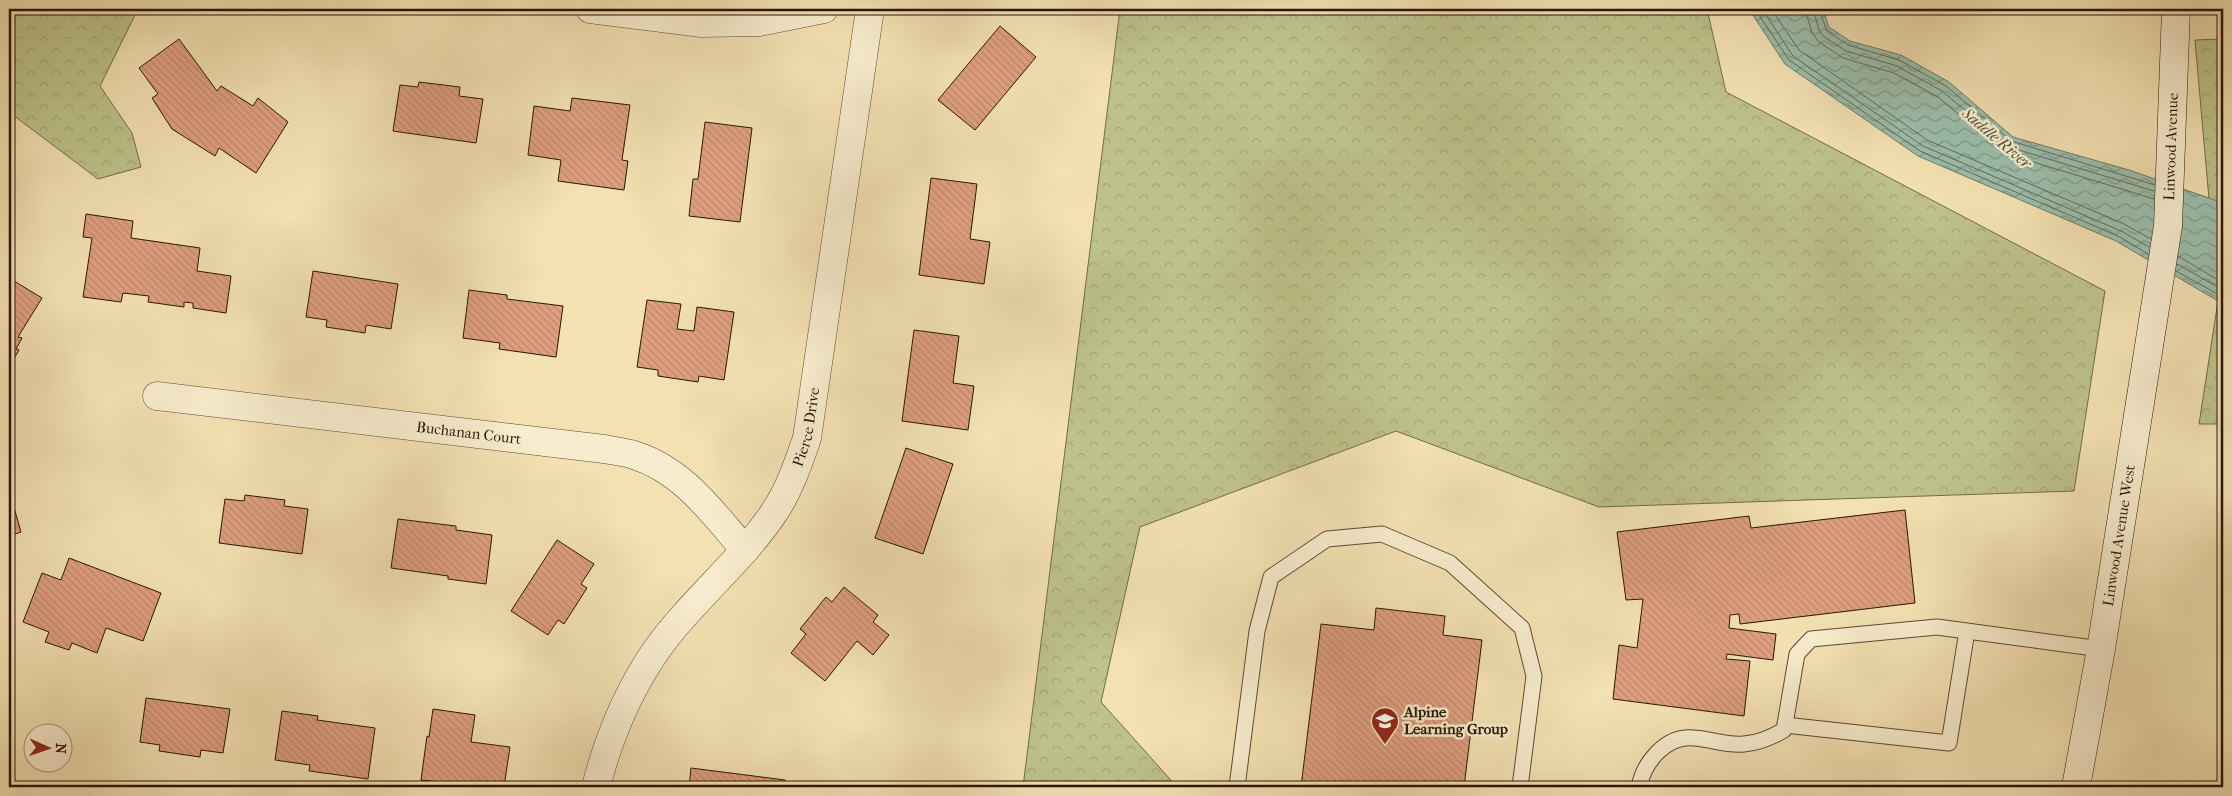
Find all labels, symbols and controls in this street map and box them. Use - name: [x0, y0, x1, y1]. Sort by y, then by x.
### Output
- street label: Linwood Avenue: [2160, 92, 2182, 201]
- water label: Saddle River: [1958, 103, 2037, 174]
- street label: Pierce Drive: [789, 385, 823, 469]
- street label: Buchanan Court: [415, 418, 523, 448]
- street label: Linwood Avenue West: [2099, 463, 2139, 608]
- place label: Alpine Learning Group: [1403, 703, 1508, 738]
- school or university icon: Alpine Learning Group: [1370, 706, 1400, 745]
- north arrow: [22, 724, 72, 774]
- text: N: [52, 743, 69, 754]

